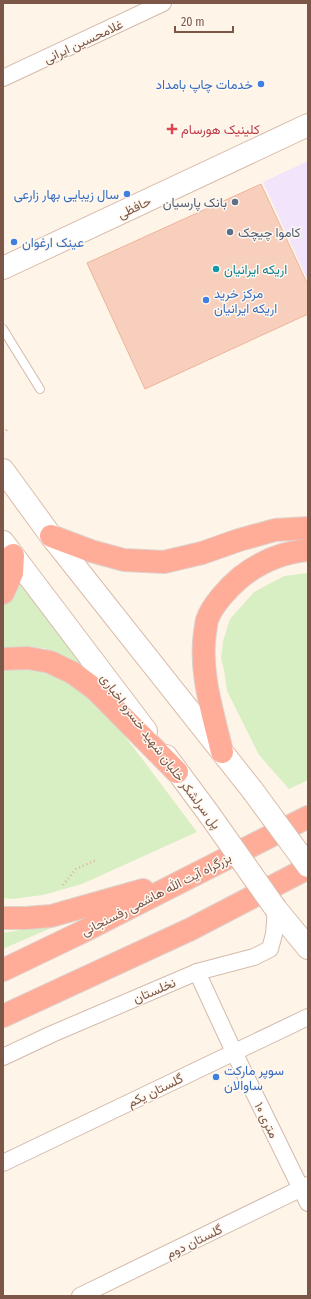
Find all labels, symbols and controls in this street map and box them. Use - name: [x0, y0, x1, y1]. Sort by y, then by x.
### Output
- scale bar: [175, 8, 233, 34]
- text: 20 m: [181, 15, 205, 29]
- street label: غلامحسین ایرانی: [41, 16, 126, 67]
- place label: خدمات چاپ بامداد: [156, 77, 253, 94]
- marker: خدمات چاپ بامداد: [256, 79, 266, 89]
- place label: کلینیک هورسام: [181, 122, 260, 138]
- marker: کلینیک هورسام: [166, 123, 178, 135]
- place label: سال زیبایی بهار زارعی: [14, 187, 119, 203]
- marker: سال زیبایی بهار زارعی: [122, 189, 132, 199]
- street label: حافظی: [115, 193, 154, 223]
- place label: بانک پارسیان: [163, 195, 227, 212]
- marker: بانک پارسیان: [230, 197, 240, 207]
- place label: کاموا چیچک: [238, 225, 301, 242]
- marker: کاموا چیچک: [225, 227, 235, 237]
- place label: عینک ارغوان: [22, 235, 84, 251]
- marker: عینک ارغوان: [9, 237, 19, 247]
- place label: اریکه ایرانیان: [224, 262, 287, 278]
- marker: اریکه ایرانیان: [211, 264, 221, 274]
- place label: مرکز خرید اریکه ایرانیان: [214, 286, 277, 317]
- marker: مرکز خرید اریکه ایرانیان: [201, 295, 211, 305]
- street label: پل سرلشکر خلبان شهید خسرو اخباری: [96, 671, 224, 833]
- street label: بزرگراه آیت الله هاشمی رفسنجانی: [79, 850, 234, 940]
- street label: نخلستان: [131, 975, 178, 1007]
- place label: سوپر مارکت ساوالان: [224, 1063, 284, 1094]
- street label: گلستان یکم: [125, 1070, 186, 1111]
- marker: سوپر مارکت ساوالان: [211, 1072, 221, 1082]
- street label: ۱۰ متری: [251, 1100, 282, 1141]
- street label: گلستان دوم: [164, 1221, 225, 1262]

